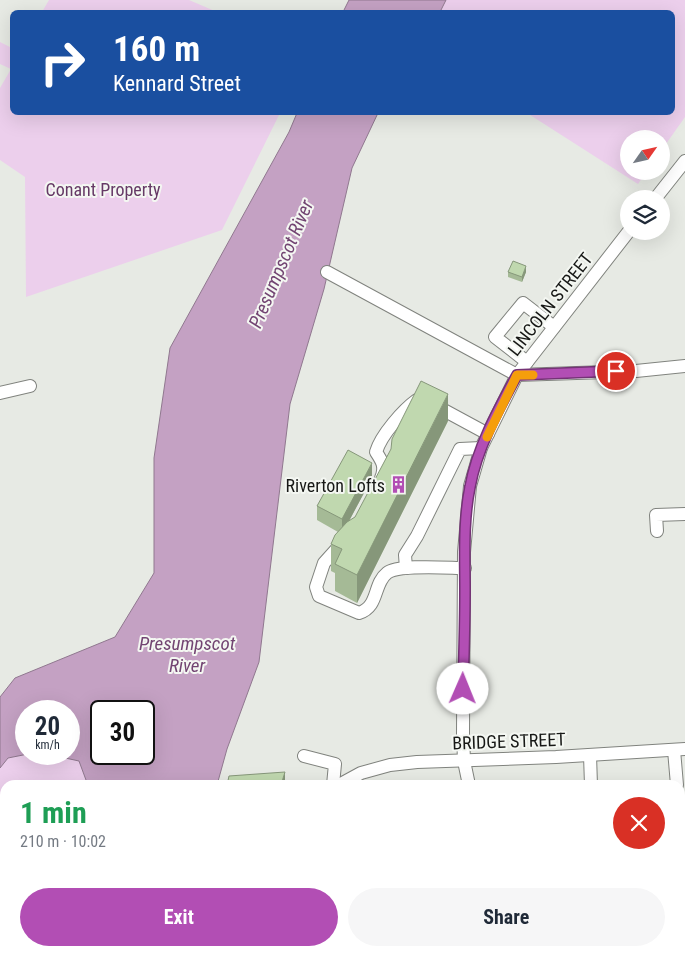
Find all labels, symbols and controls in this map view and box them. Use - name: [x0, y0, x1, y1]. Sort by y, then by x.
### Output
- text: 160 m: [113, 29, 200, 70]
- icon: right: [30, 30, 95, 95]
- text: Kennard Street: [113, 71, 241, 96]
- north arrow: [620, 130, 670, 180]
- map controls: [620, 130, 670, 240]
- park label: Conant Property: [45, 179, 161, 200]
- button: layers: [620, 190, 670, 240]
- water label: Presumpscot River: [244, 196, 318, 331]
- street label: LINCOLN STREET: [503, 248, 597, 360]
- pin: [595, 350, 637, 392]
- icon: arrive: [602, 357, 630, 385]
- place label: Riverton Lofts: [286, 475, 385, 496]
- building icon: Riverton Lofts: [389, 475, 409, 495]
- water label: Presumpscot River: [139, 632, 236, 677]
- position arrow: [436, 662, 488, 714]
- speed limit sign: 30: [90, 700, 155, 765]
- text: 20: [35, 712, 60, 741]
- street label: BRIDGE STREET: [452, 729, 566, 753]
- text: km/h: [35, 738, 60, 752]
- text: 1 min: [20, 795, 87, 830]
- button: close: [613, 797, 665, 849]
- text: 210 m · 10:02: [20, 832, 106, 851]
- button: Exit: [20, 888, 338, 946]
- button: Share: [348, 888, 665, 946]

